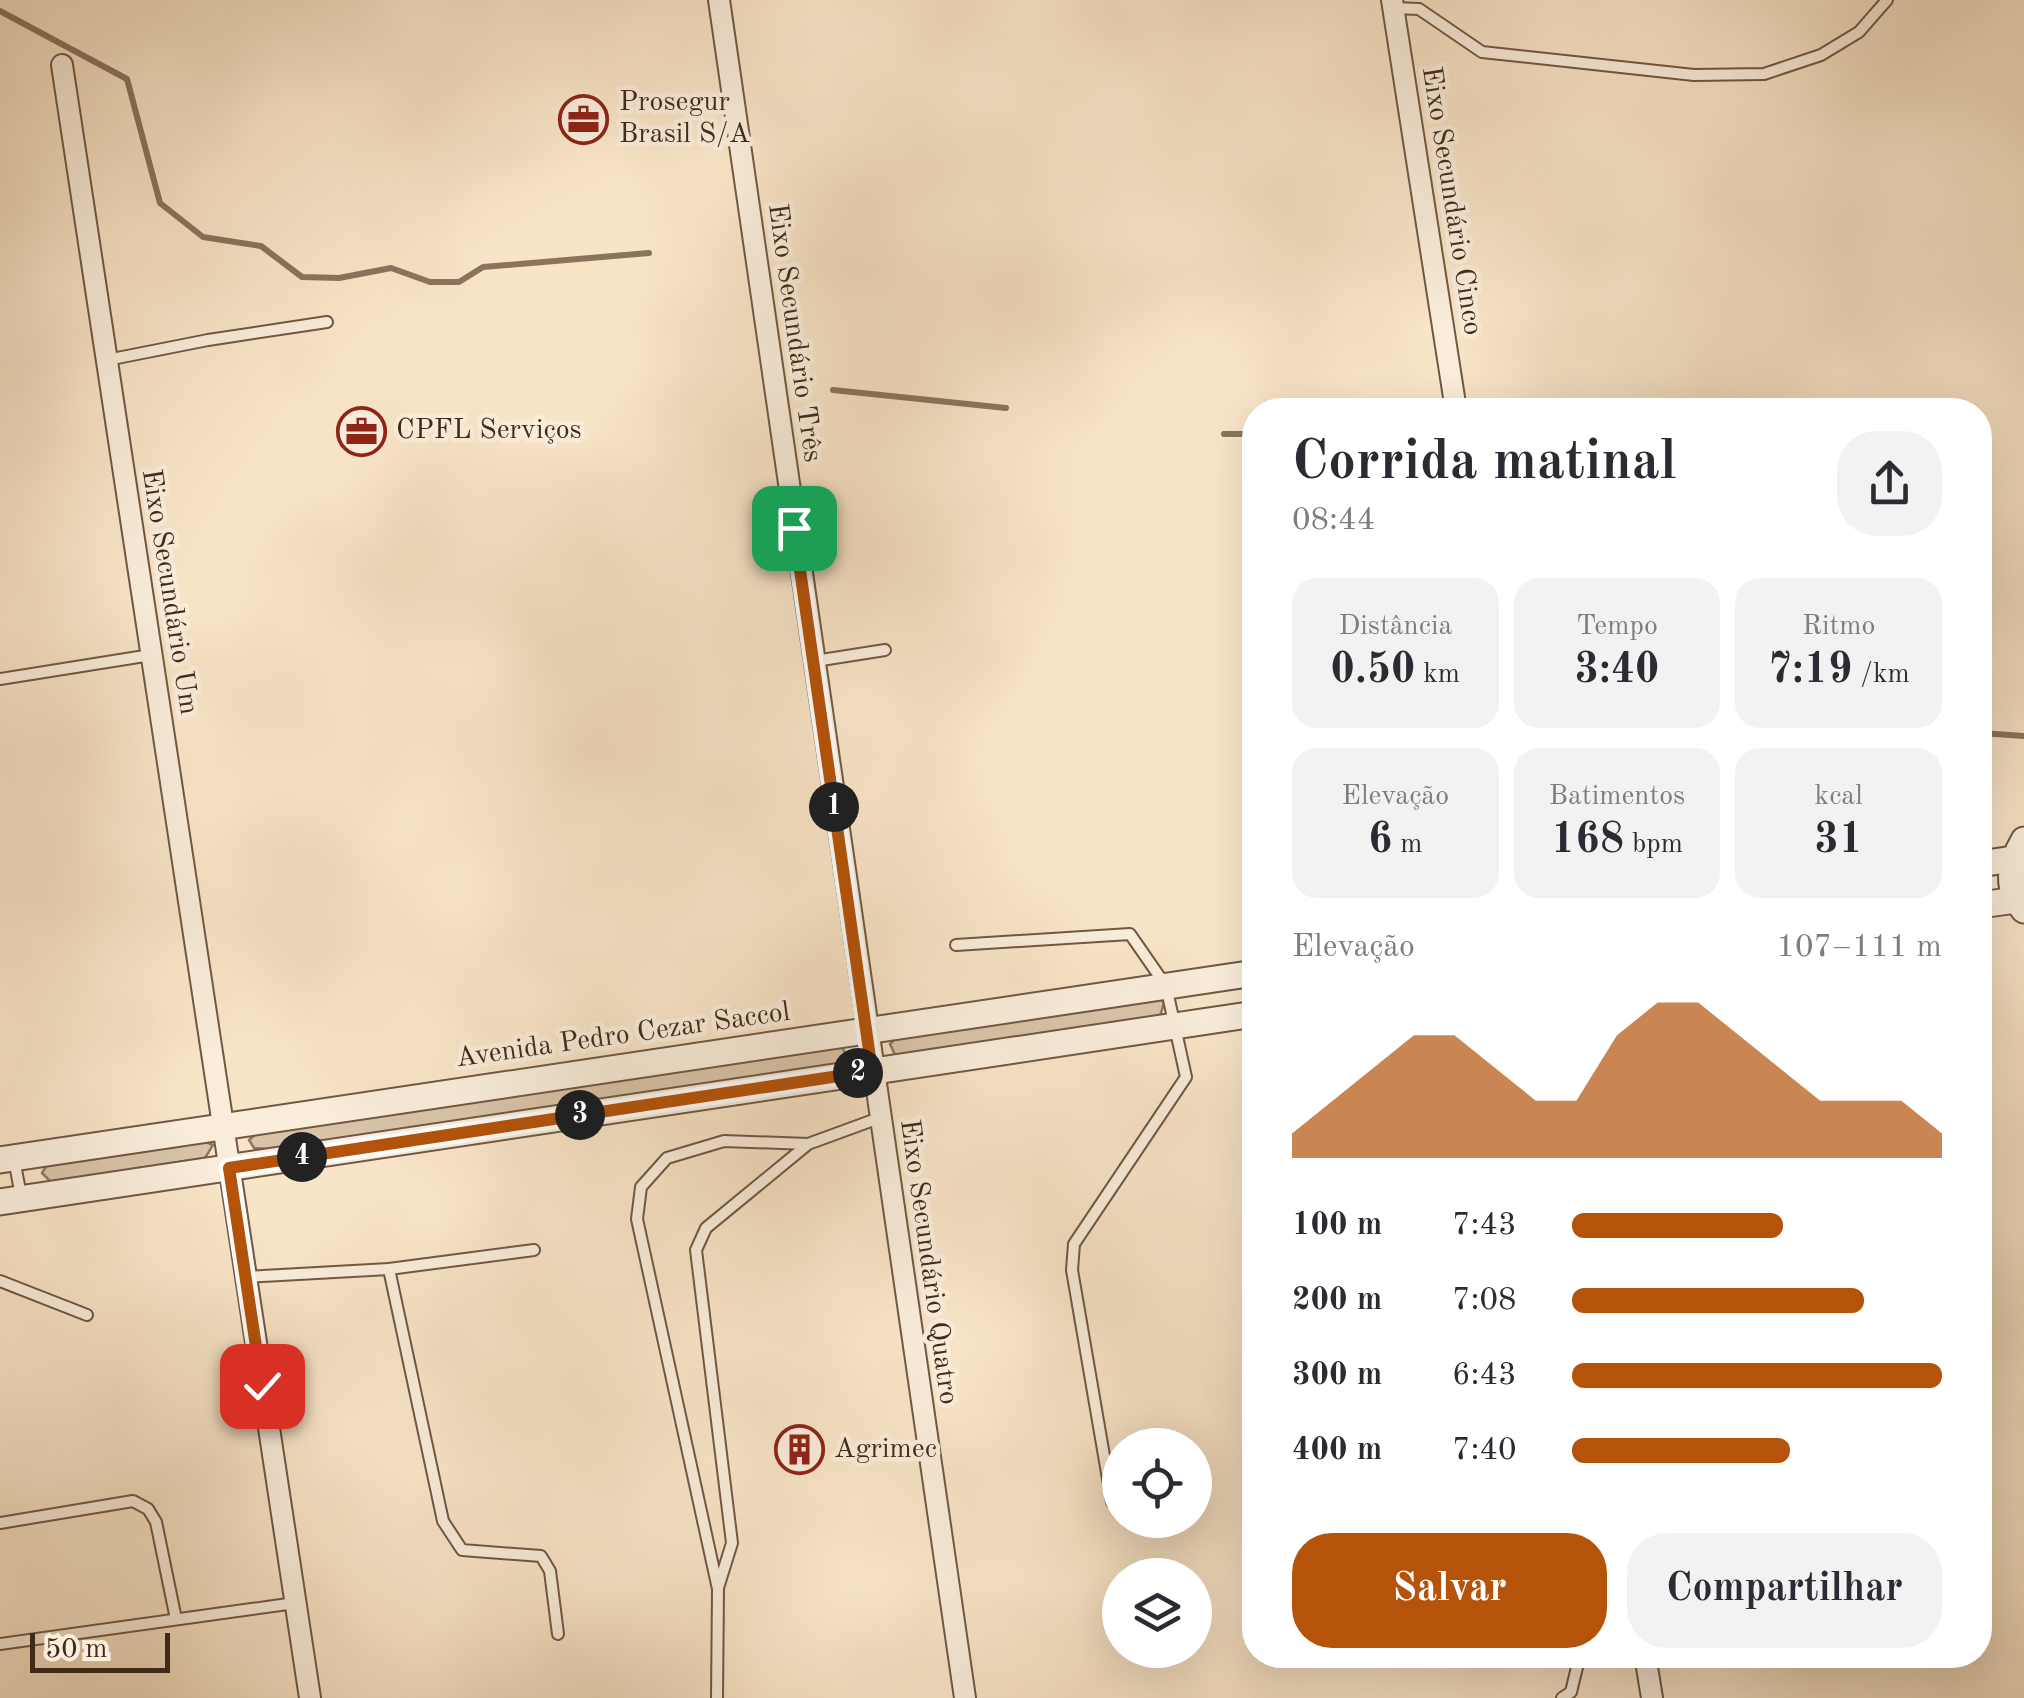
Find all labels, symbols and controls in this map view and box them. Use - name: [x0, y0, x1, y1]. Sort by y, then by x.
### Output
- street label: Eixo Secundário Cinco: [1416, 65, 1486, 337]
- place label: Prosegur Brasil S/A: [619, 89, 750, 149]
- office icon: Prosegur Brasil S/A: [558, 93, 610, 145]
- street label: Eixo Secundário Três: [762, 202, 826, 464]
- office icon: CPFL Serviços: [335, 405, 387, 457]
- place label: CPFL Serviços: [396, 417, 582, 445]
- button: share: [1837, 431, 1942, 536]
- text: Corrida matinal: [1292, 436, 1677, 491]
- street label: Eixo Secundário Um: [136, 467, 202, 717]
- pin: [752, 486, 837, 571]
- icon: arrive: [767, 501, 822, 556]
- text: 08:44: [1292, 505, 1375, 537]
- text: Distância: [1338, 613, 1452, 641]
- text: Tempo: [1576, 613, 1658, 641]
- text: Ritmo: [1802, 613, 1875, 641]
- text: 0.50: [1331, 650, 1415, 692]
- text: 3:40: [1575, 650, 1659, 692]
- text: 7:19: [1768, 650, 1852, 692]
- text: km: [1415, 661, 1460, 689]
- text: /km: [1852, 661, 1910, 689]
- pin: 1: [809, 782, 859, 832]
- text: Elevação: [1342, 783, 1449, 811]
- text: Batimentos: [1549, 783, 1685, 811]
- text: kcal: [1815, 783, 1863, 811]
- text: 1: [826, 793, 842, 821]
- text: 6: [1368, 820, 1392, 862]
- text: 168: [1551, 820, 1624, 862]
- text: 31: [1814, 820, 1863, 862]
- text: m: [1392, 831, 1423, 859]
- text: bpm: [1624, 831, 1683, 859]
- text: Elevação: [1292, 932, 1415, 964]
- text: 107–111 m: [1776, 932, 1942, 964]
- street label: Avenida Pedro Cezar Saccol: [454, 999, 792, 1073]
- pin: 2: [833, 1048, 883, 1098]
- text: 2: [850, 1059, 866, 1087]
- pin: 3: [555, 1090, 605, 1140]
- text: 3: [572, 1101, 588, 1129]
- street label: Eixo Secundário Quatro: [894, 1118, 962, 1406]
- pin: 4: [277, 1132, 327, 1182]
- text: 4: [294, 1143, 310, 1171]
- text: 100 m: [1292, 1210, 1382, 1242]
- text: 7:43: [1452, 1210, 1517, 1242]
- text: 200 m: [1292, 1285, 1382, 1317]
- text: 7:08: [1452, 1285, 1517, 1317]
- pin: [220, 1344, 305, 1429]
- icon: check: [235, 1359, 290, 1414]
- text: 300 m: [1292, 1360, 1382, 1392]
- text: 6:43: [1452, 1360, 1517, 1392]
- building icon: Agrimec: [773, 1424, 825, 1476]
- map controls: [1102, 1428, 1212, 1668]
- button: locate: [1102, 1428, 1212, 1538]
- text: 400 m: [1292, 1435, 1382, 1467]
- text: 7:40: [1452, 1435, 1517, 1467]
- place label: Agrimec: [834, 1436, 937, 1464]
- button: Salvar: [1292, 1533, 1607, 1648]
- button: Compartilhar: [1627, 1533, 1942, 1648]
- button: layers: [1102, 1558, 1212, 1668]
- scale bar: [30, 1628, 170, 1672]
- text: 50 m: [45, 1636, 108, 1664]

